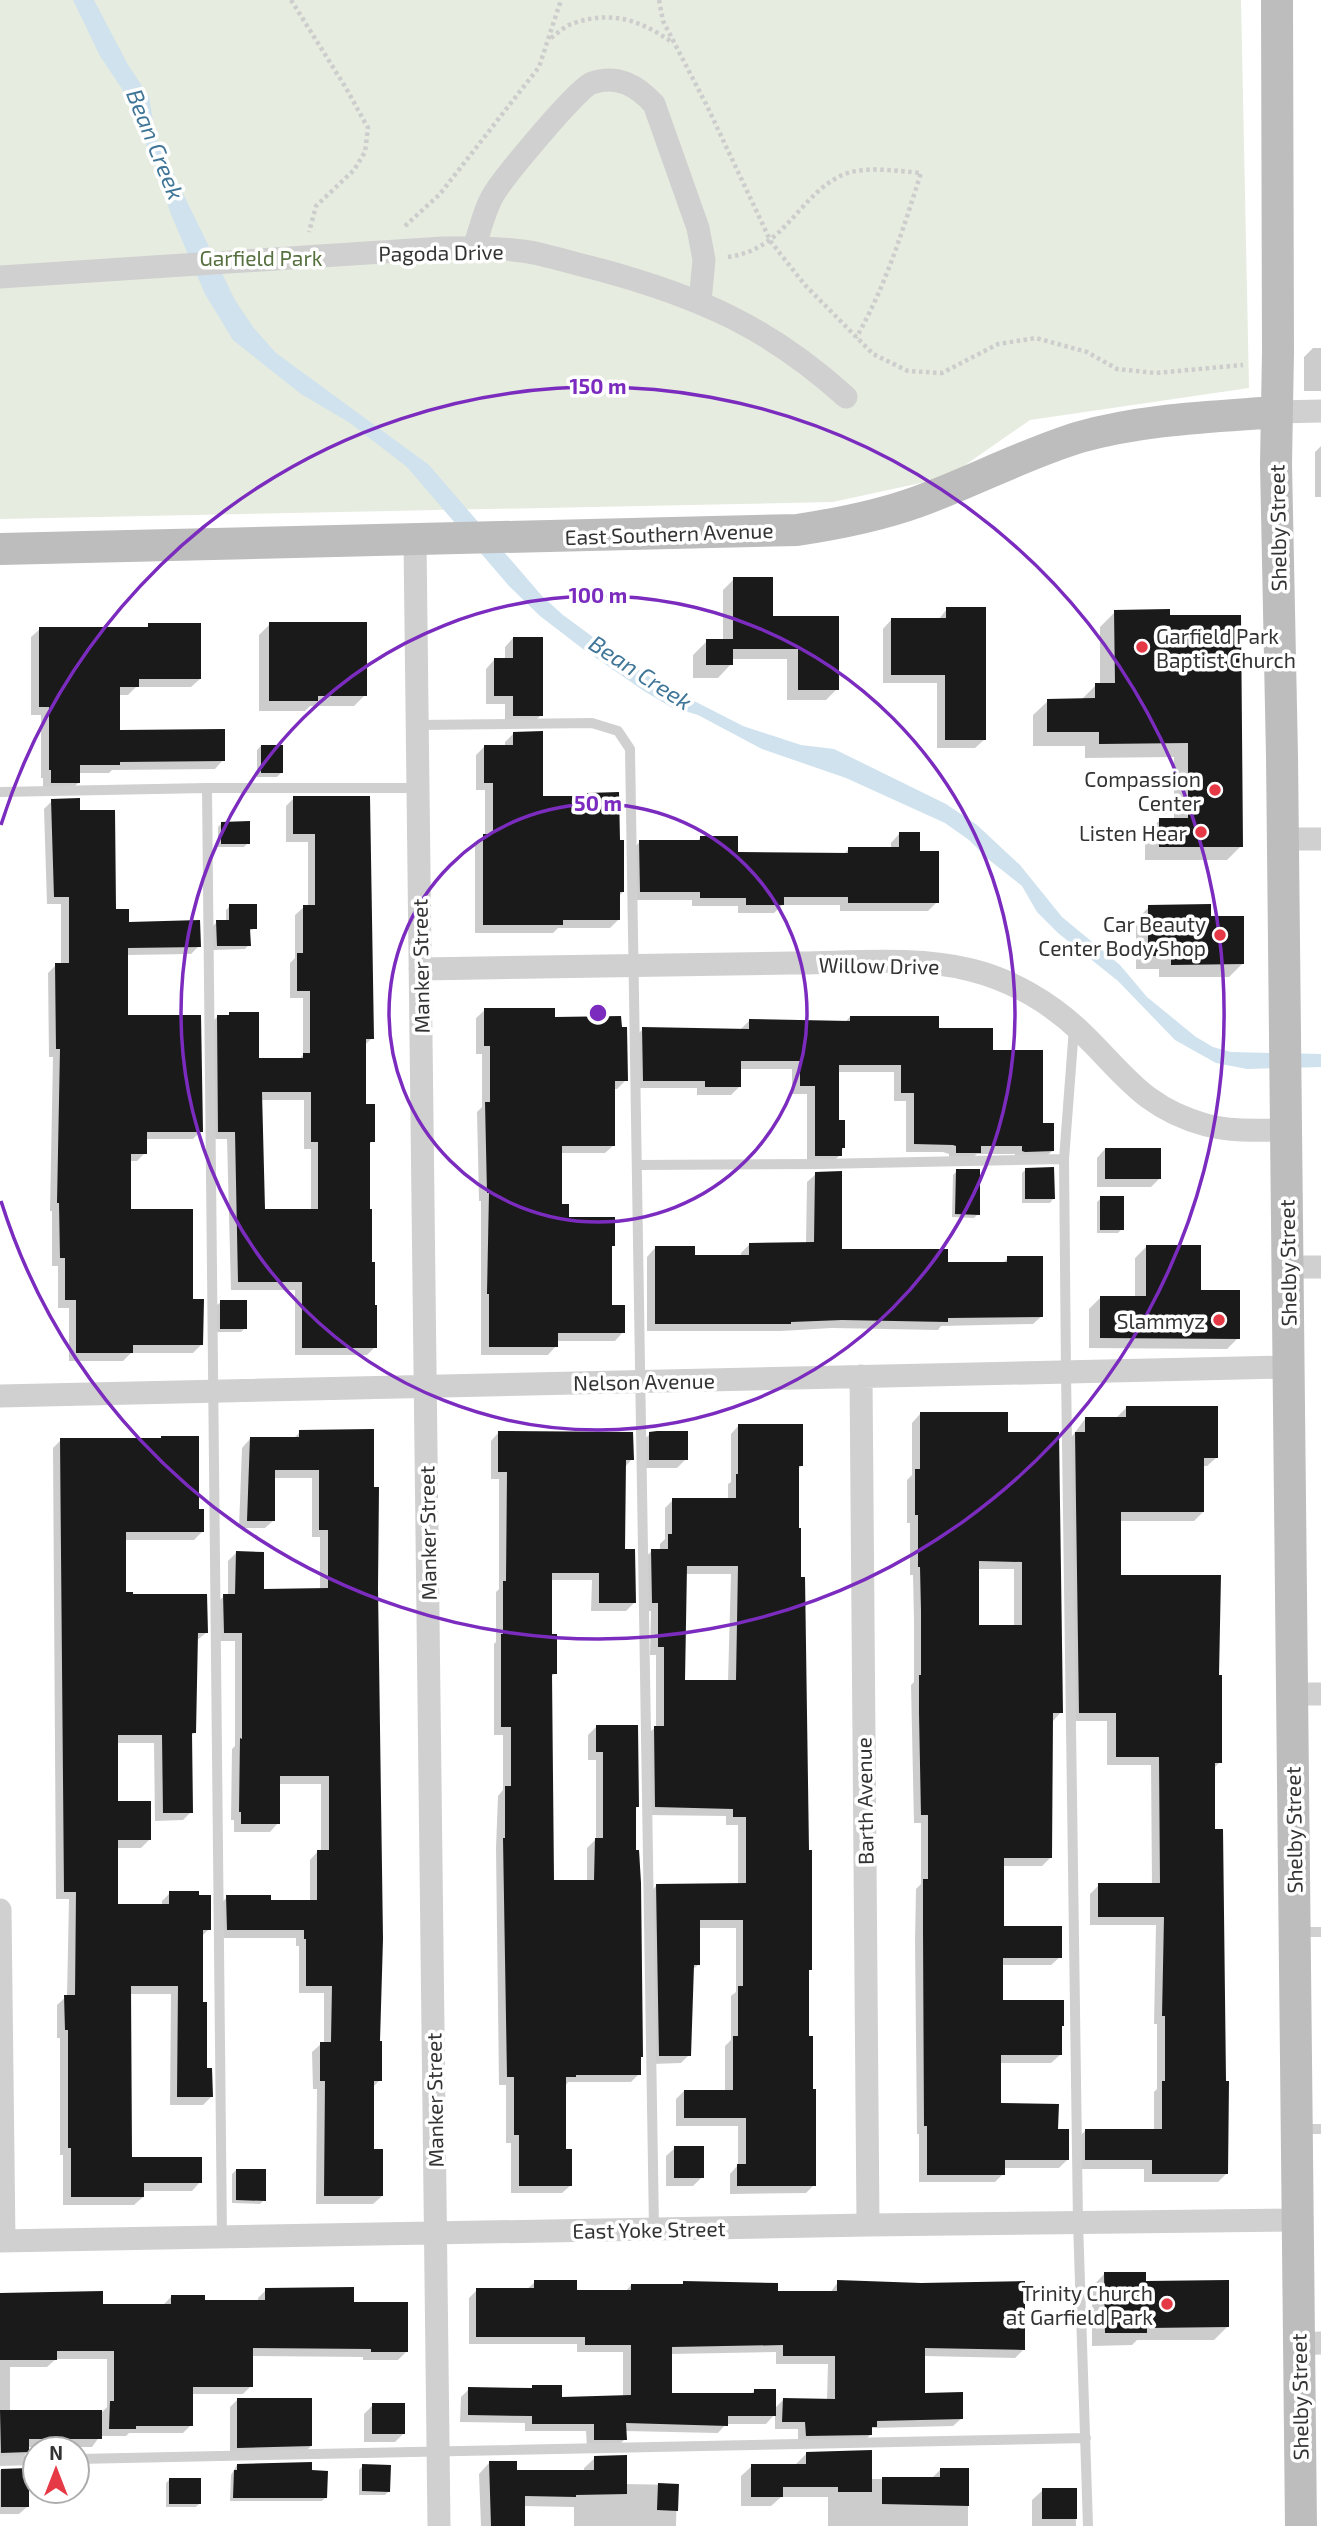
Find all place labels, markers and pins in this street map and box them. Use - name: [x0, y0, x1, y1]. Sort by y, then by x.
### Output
- place label: Garfield Park Baptist Church: [1156, 623, 1296, 672]
- marker: Garfield Park Baptist Church: [1134, 639, 1150, 655]
- place label: Compassion Center: [1084, 766, 1202, 815]
- marker: Compassion Center: [1207, 782, 1223, 798]
- place label: Listen Hear: [1079, 820, 1188, 845]
- marker: Listen Hear: [1193, 824, 1209, 840]
- place label: Car Beauty Center Body Shop: [1038, 911, 1206, 960]
- marker: Car Beauty Center Body Shop: [1212, 927, 1228, 943]
- centre of rings: [586, 1001, 610, 1025]
- place label: Slammyz: [1117, 1308, 1205, 1333]
- marker: Slammyz: [1211, 1312, 1227, 1328]
- place label: Trinity Church at Garfield Park: [1006, 2280, 1153, 2329]
- marker: Trinity Church at Garfield Park: [1159, 2296, 1175, 2312]

